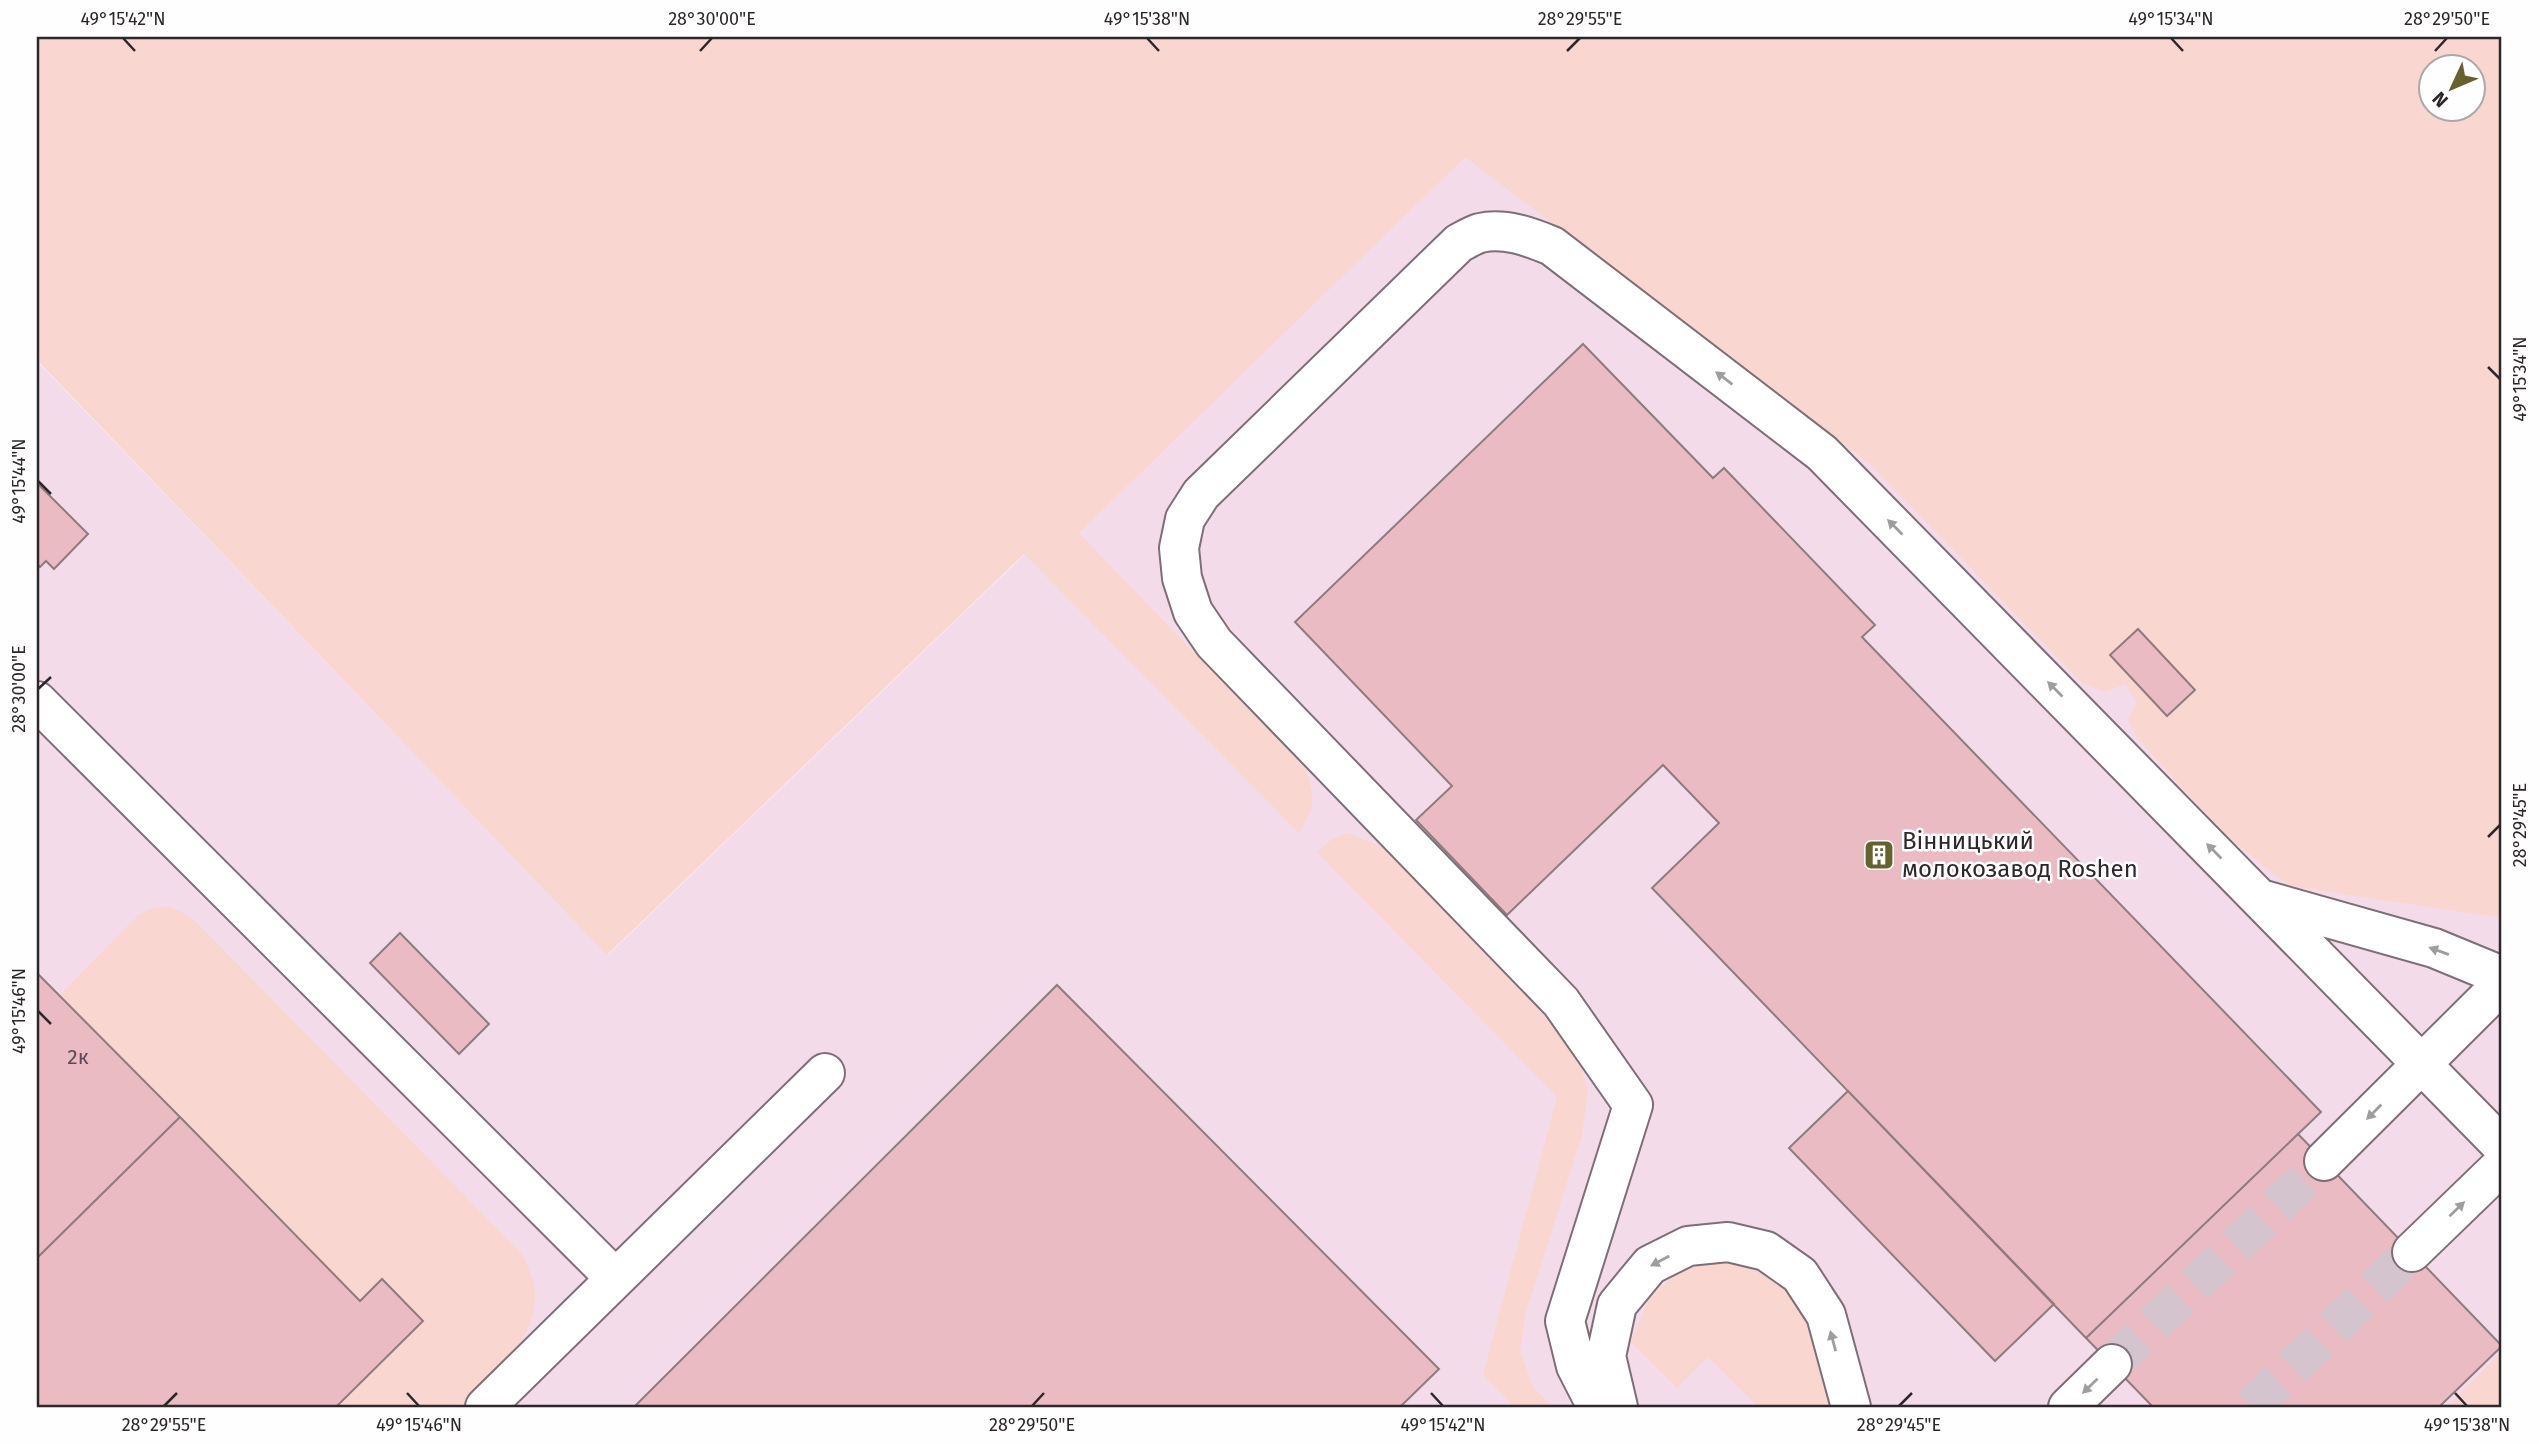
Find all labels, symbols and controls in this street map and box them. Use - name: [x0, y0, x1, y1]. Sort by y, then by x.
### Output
- text: 49°15'42"N: [80, 8, 166, 30]
- text: 28°30'00"E: [668, 8, 756, 30]
- text: 49°15'38"N: [1104, 8, 1190, 30]
- text: 28°29'55"E: [1538, 8, 1622, 30]
- text: 49°15'34"N: [2128, 8, 2214, 30]
- text: 28°29'50"E: [2404, 8, 2490, 30]
- north arrow: [2416, 52, 2486, 122]
- text: N: [2427, 87, 2453, 112]
- text: 49°15'34"N: [2509, 336, 2531, 422]
- one-way arrow: [1715, 371, 1733, 385]
- text: 49°15'44"N: [8, 438, 30, 524]
- one-way arrow: [1887, 519, 1903, 536]
- text: 28°30'00"E: [8, 645, 30, 733]
- one-way arrow: [2047, 681, 2063, 698]
- text: 28°29'45"E: [2509, 783, 2531, 867]
- place label: Вінницький молокозавод Roshen: [1902, 827, 2138, 883]
- building icon: Вінницький молокозавод Roshen: [1862, 838, 1896, 872]
- one-way arrow: [2207, 843, 2223, 860]
- one-way arrow: [2428, 945, 2449, 956]
- text: 49°15'46"N: [8, 968, 30, 1054]
- house number: 2к: [67, 1044, 89, 1070]
- one-way arrow: [2365, 1104, 2382, 1121]
- one-way arrow: [2448, 1201, 2465, 1217]
- one-way arrow: [1650, 1255, 1670, 1266]
- one-way arrow: [1827, 1330, 1838, 1352]
- one-way arrow: [2082, 1377, 2099, 1393]
- text: 28°29'55"E: [122, 1414, 206, 1436]
- text: 49°15'46"N: [376, 1414, 462, 1436]
- text: 28°29'50"E: [989, 1414, 1075, 1436]
- text: 49°15'42"N: [1400, 1414, 1486, 1436]
- text: 28°29'45"E: [1857, 1414, 1941, 1436]
- text: 49°15'38"N: [2424, 1414, 2510, 1436]

